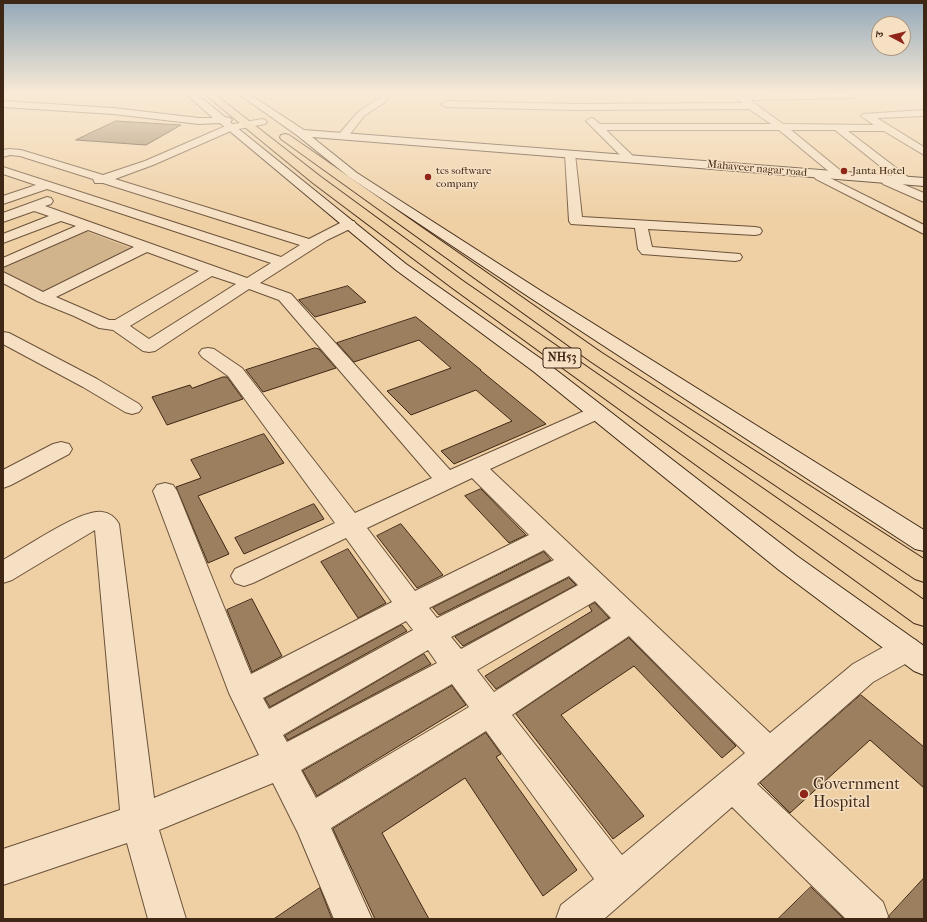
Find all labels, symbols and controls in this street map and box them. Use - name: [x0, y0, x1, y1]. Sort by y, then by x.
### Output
- north arrow: [871, 16, 911, 56]
- text: उ: [873, 31, 886, 38]
- street label: Mahaveer nagar road: [707, 158, 807, 180]
- place label: tcs software company: [436, 164, 492, 190]
- place label: Janta Hotel: [852, 164, 905, 178]
- marker: Janta Hotel: [839, 166, 849, 176]
- marker: tcs software company: [423, 172, 433, 182]
- road number: NH53: [543, 348, 581, 368]
- place label: Government Hospital: [813, 775, 900, 813]
- marker: Government Hospital: [798, 788, 810, 800]

